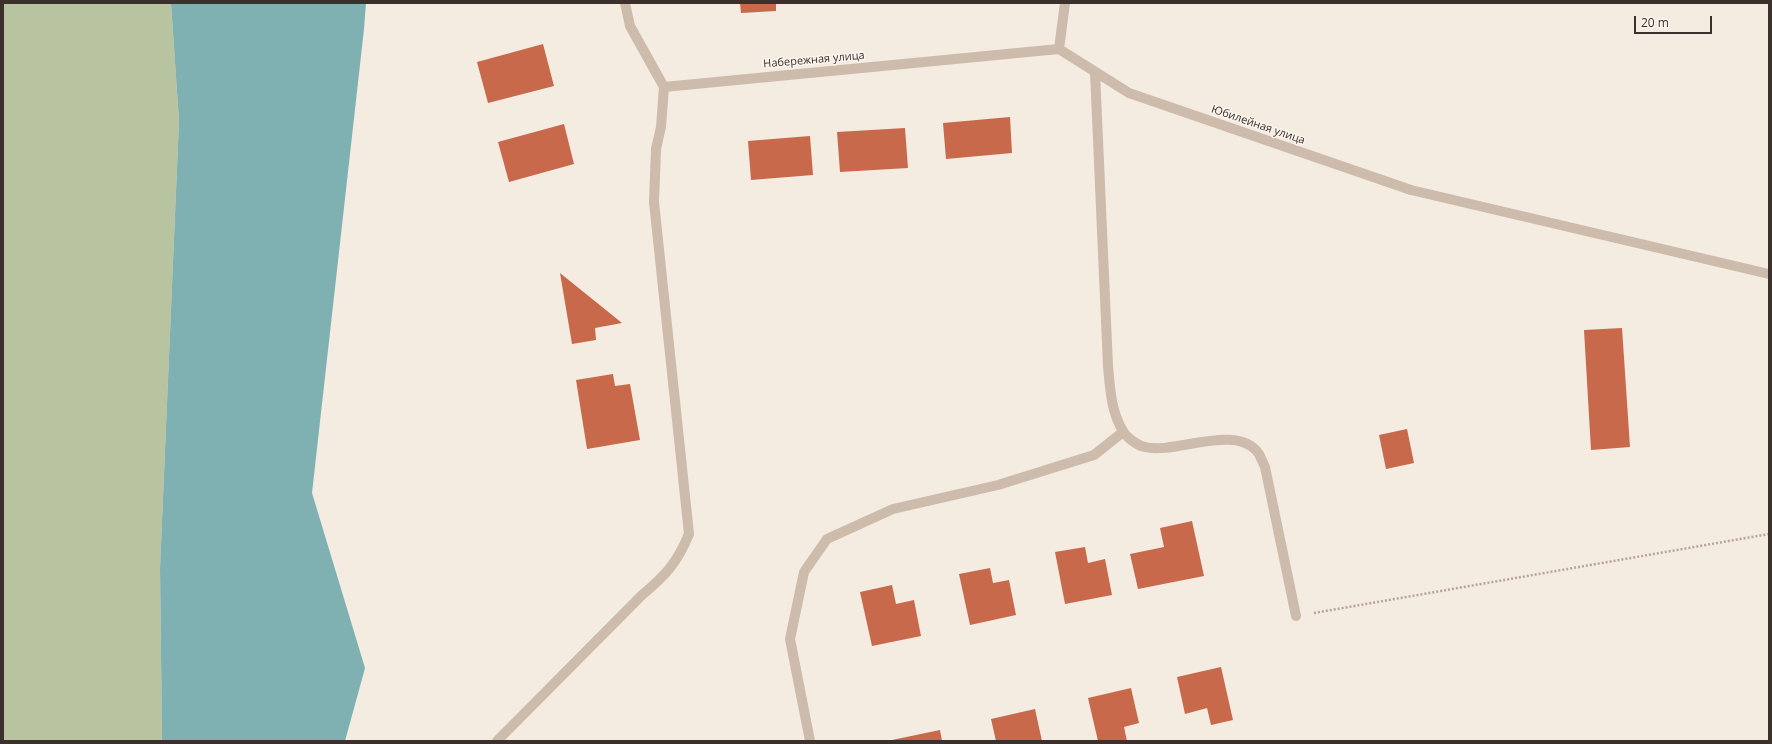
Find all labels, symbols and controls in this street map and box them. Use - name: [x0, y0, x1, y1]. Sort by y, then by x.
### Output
- scale bar: [1636, 8, 1714, 34]
- text: 20 m: [1641, 14, 1669, 31]
- street label: Набережная улица: [763, 49, 865, 71]
- street label: Юбилейная улица: [1209, 103, 1307, 147]

